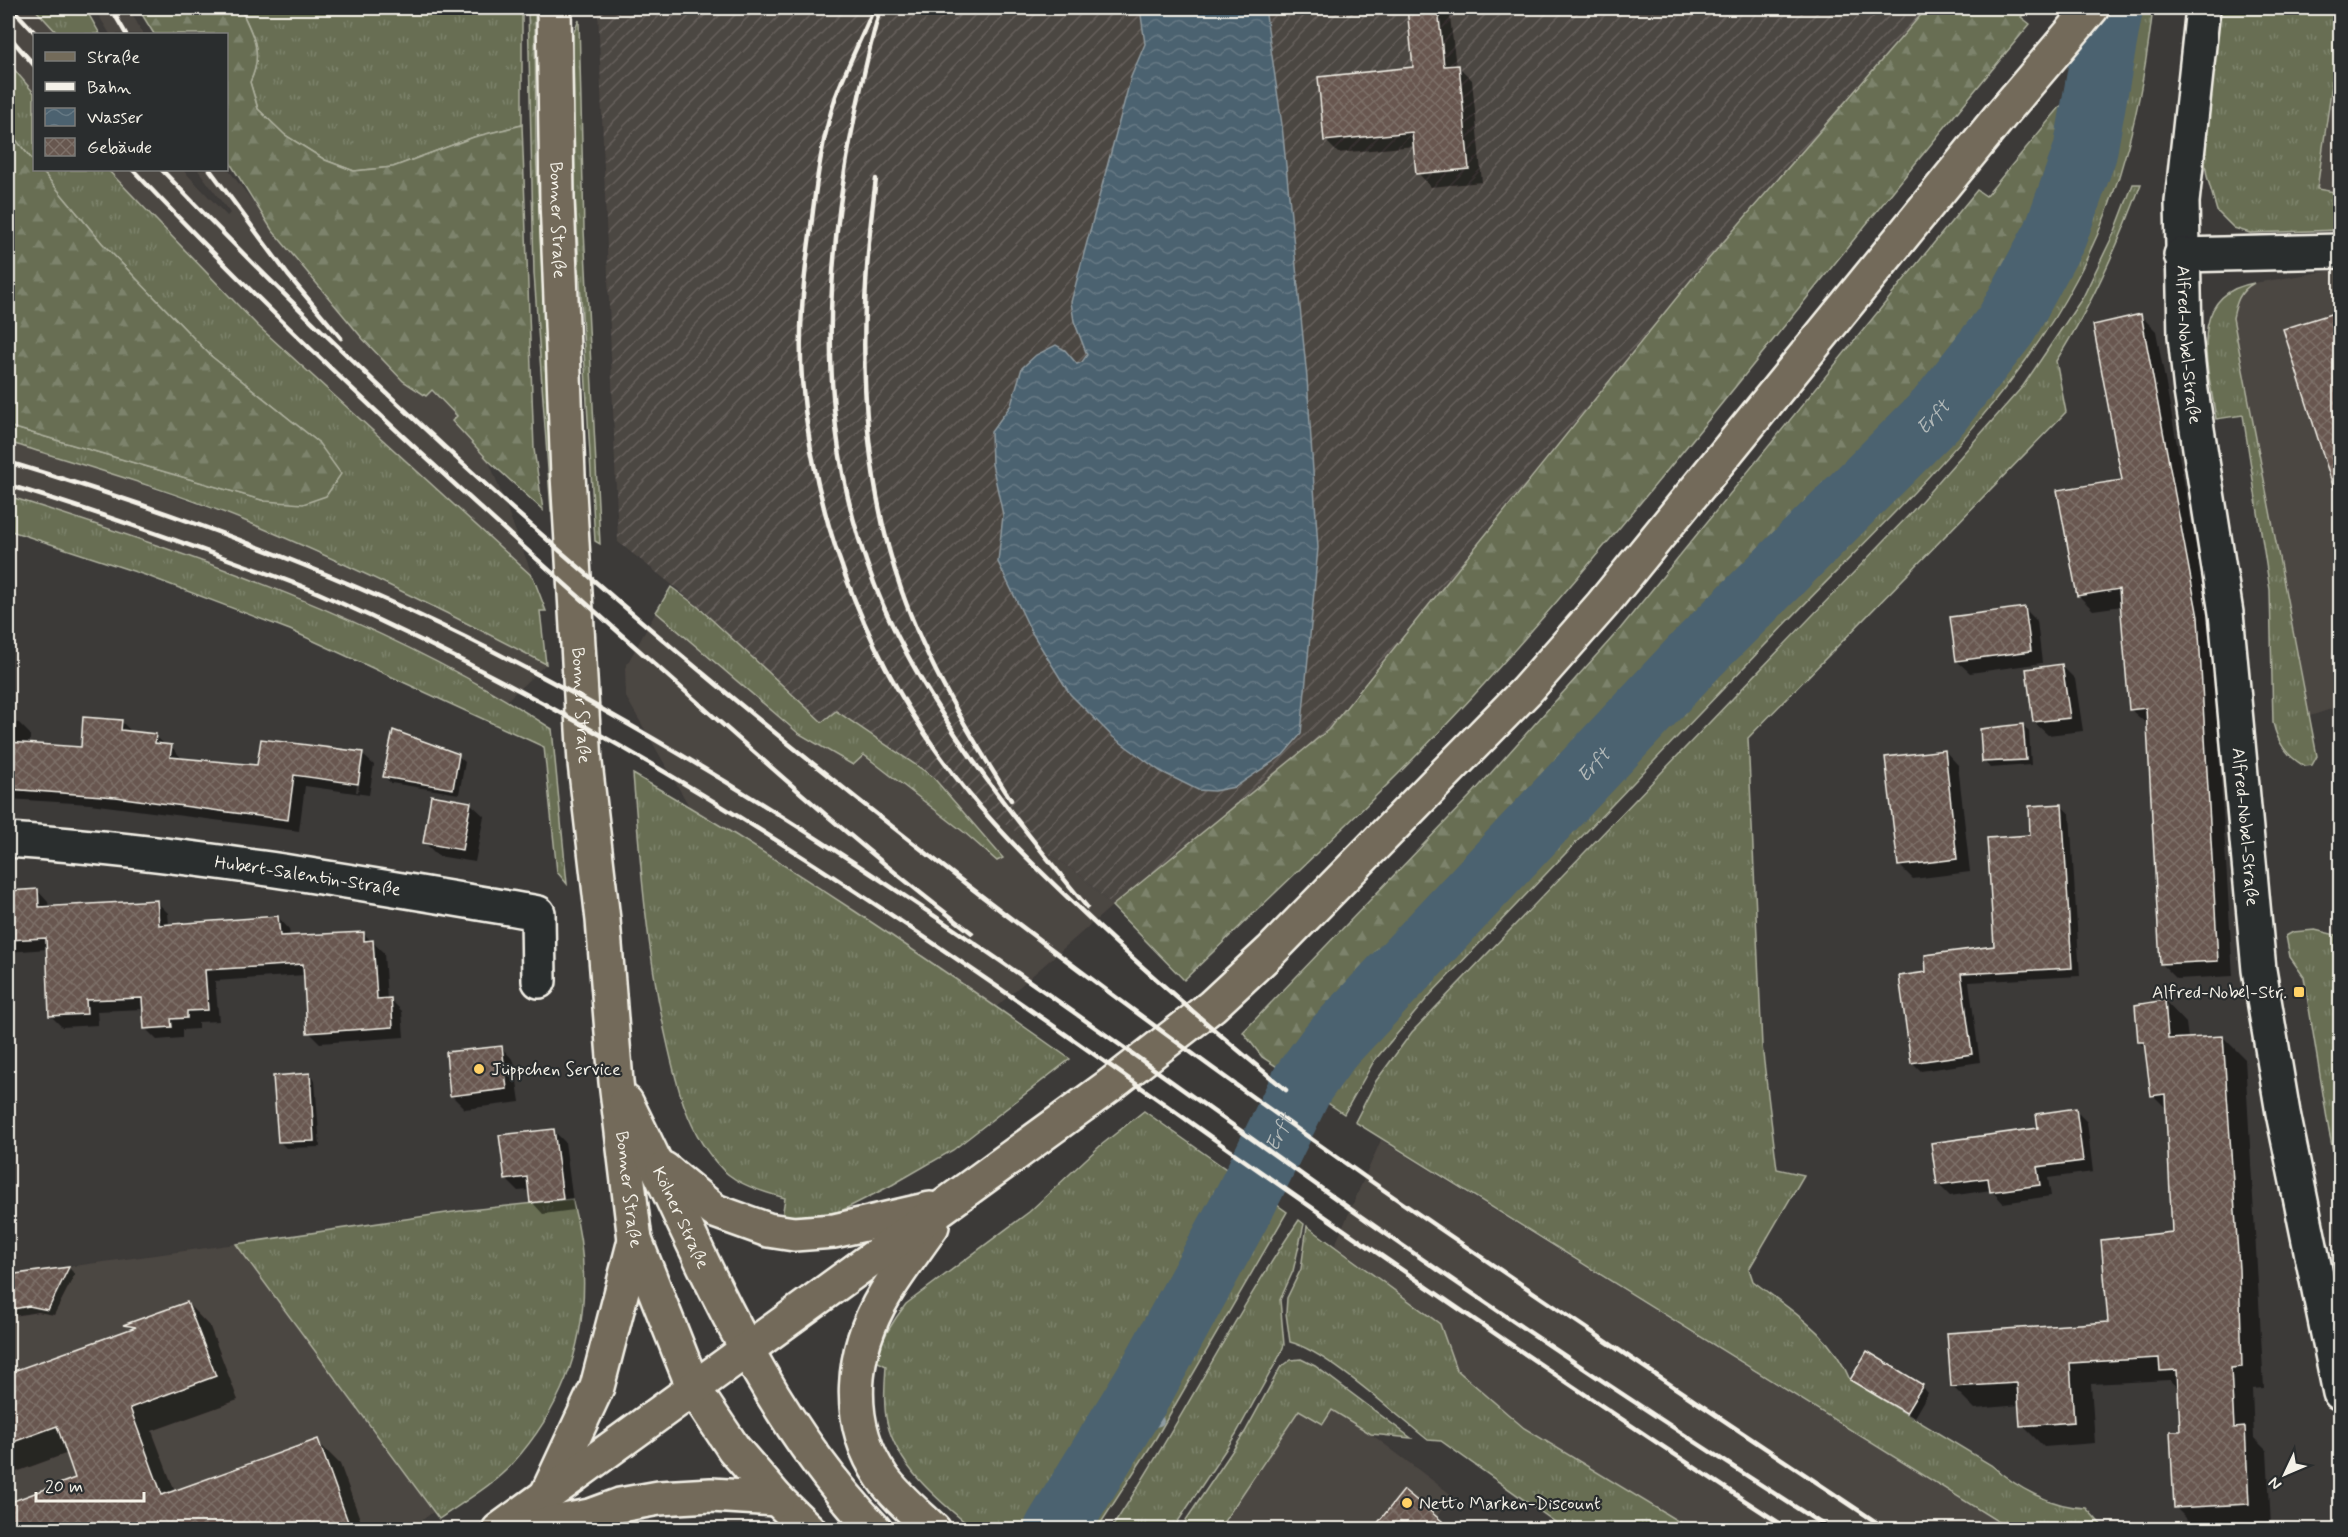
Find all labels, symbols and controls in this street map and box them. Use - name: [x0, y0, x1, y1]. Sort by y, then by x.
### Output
- legend: [33, 33, 228, 171]
- text: Straße: [87, 46, 140, 70]
- text: Bahn: [87, 76, 131, 100]
- text: Wasser: [87, 106, 144, 130]
- text: Gebäude: [87, 136, 152, 160]
- street label: Bonner Straße: [543, 161, 571, 279]
- street label: Alfred-Nobel-Straße: [2170, 265, 2207, 426]
- water label: Erft: [1911, 393, 1959, 441]
- street label: Bonner Straße: [565, 646, 596, 765]
- water label: Erft: [1571, 741, 1619, 789]
- street label: Alfred-Nobel-Straße: [2225, 747, 2264, 907]
- street label: Hubert-Salentin-Straße: [213, 851, 403, 903]
- place label: Alfred-Nobel-Str.: [2152, 981, 2287, 1005]
- marker: Alfred-Nobel-Str.: [2292, 985, 2306, 999]
- place label: Jüppchen Service: [491, 1058, 621, 1082]
- marker: Jüppchen Service: [472, 1062, 486, 1076]
- water label: Erft: [1260, 1108, 1302, 1156]
- street label: Bonner Straße: [609, 1130, 648, 1251]
- street label: Kölner Straße: [646, 1163, 715, 1273]
- north arrow: [2255, 1444, 2315, 1504]
- scale bar: [36, 1465, 144, 1503]
- text: N: [2264, 1472, 2287, 1495]
- text: 20 m: [45, 1475, 83, 1499]
- place label: Netto Marken-Discount: [1419, 1492, 1601, 1516]
- marker: Netto Marken-Discount: [1400, 1496, 1414, 1510]

